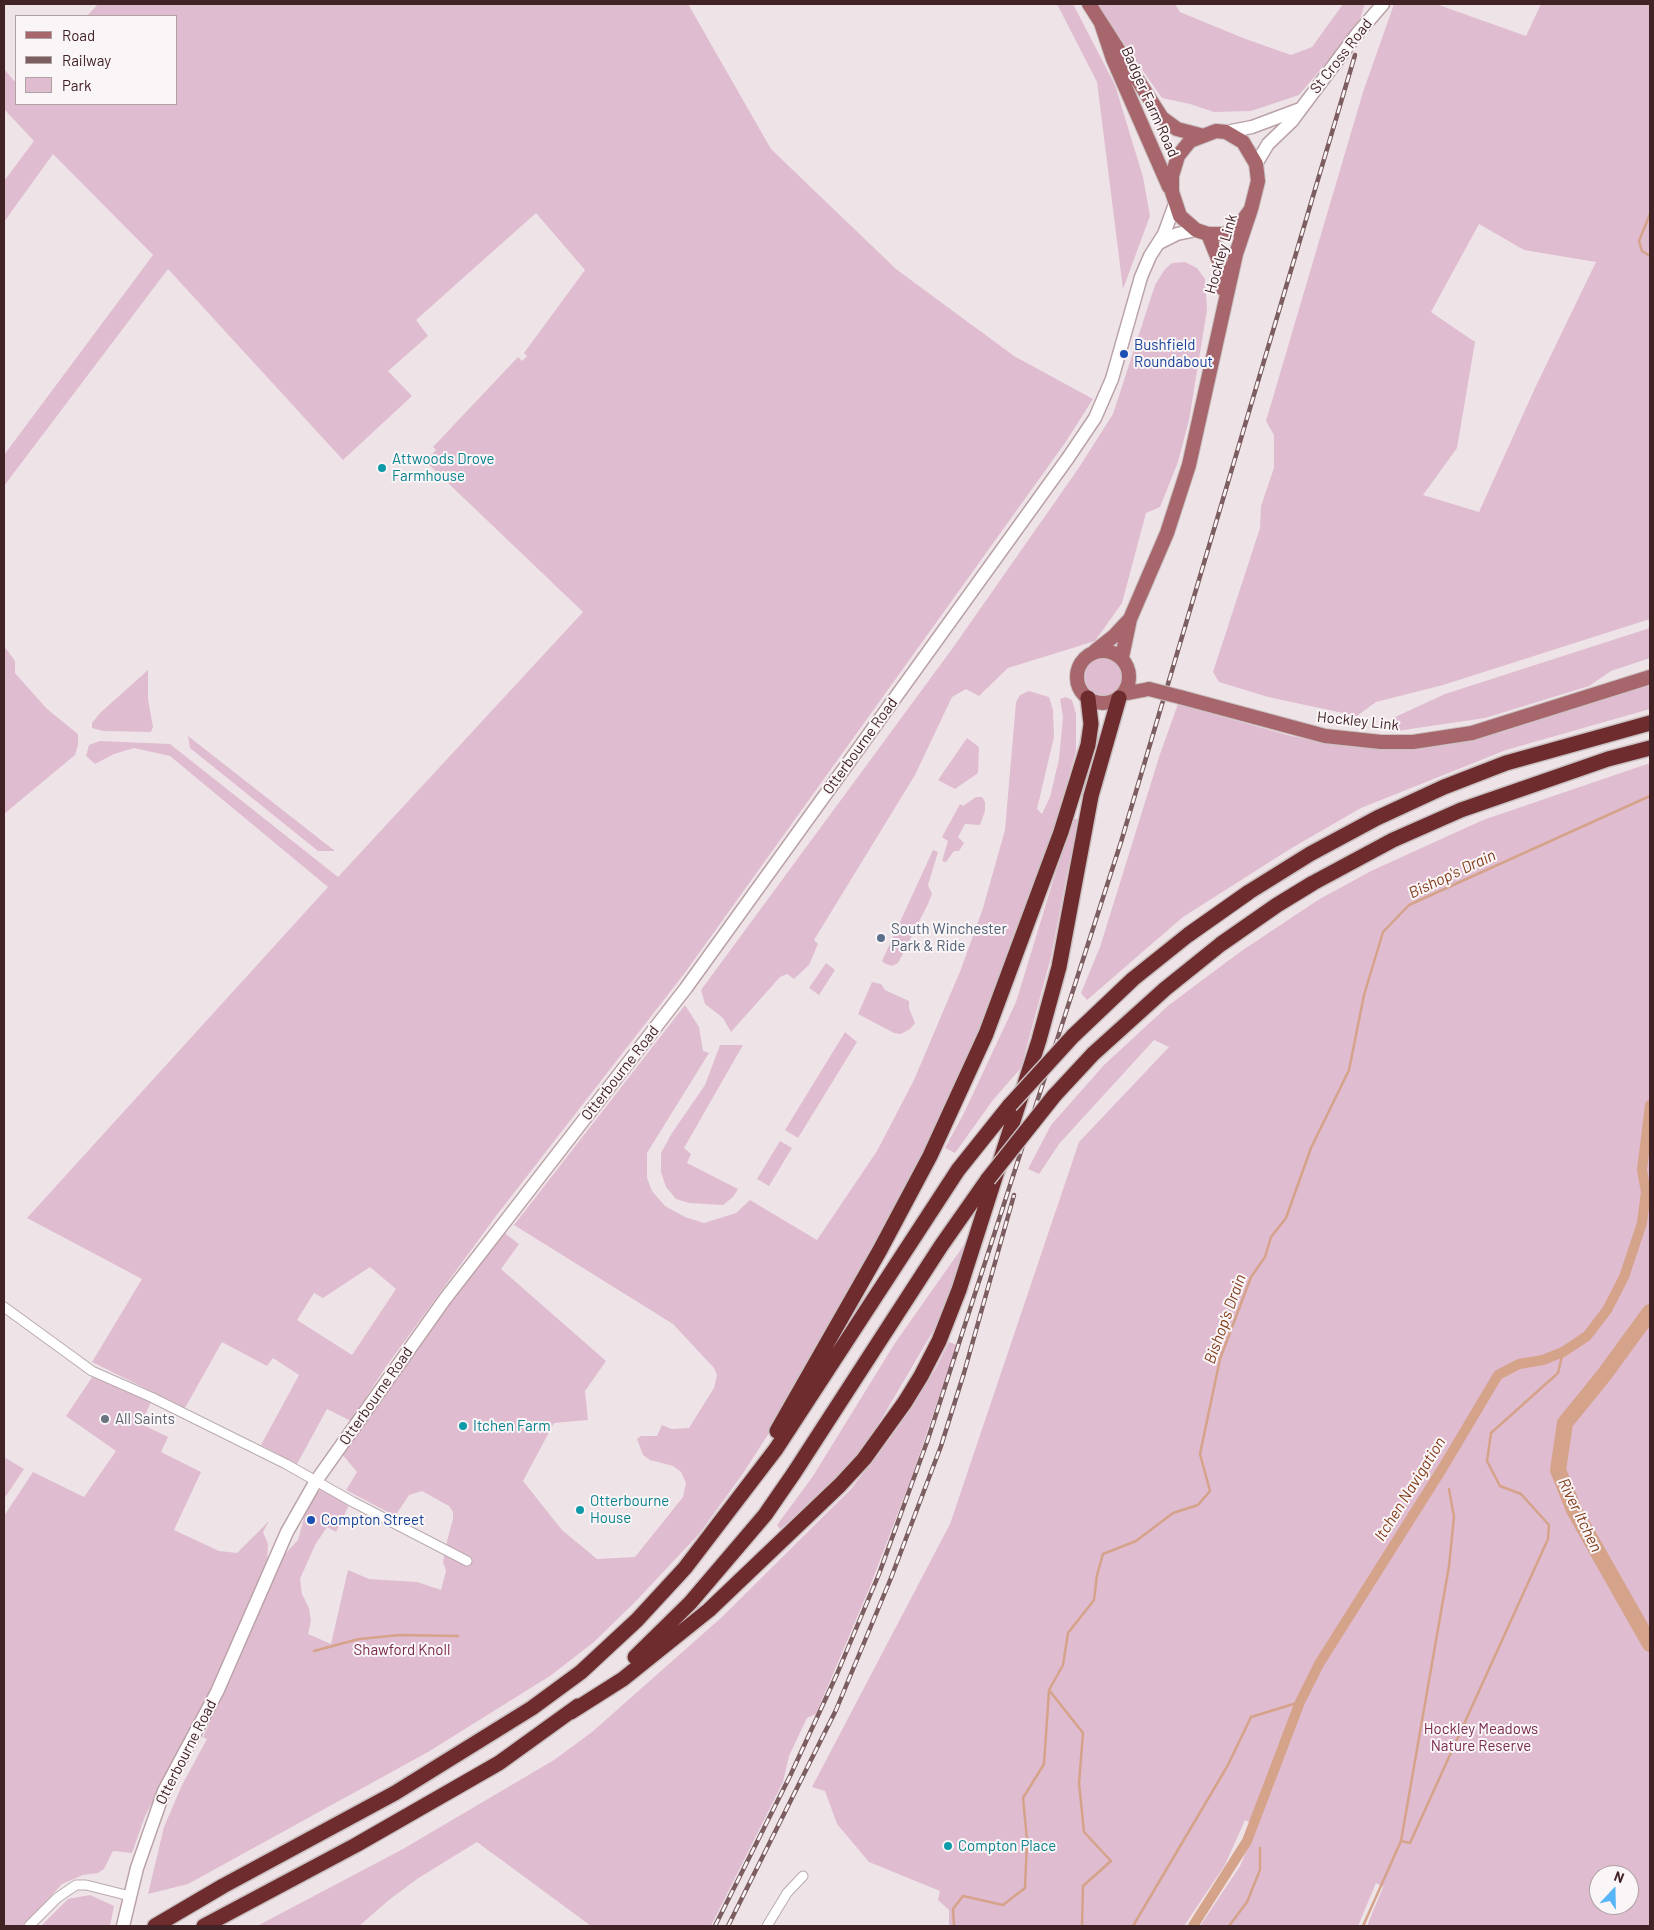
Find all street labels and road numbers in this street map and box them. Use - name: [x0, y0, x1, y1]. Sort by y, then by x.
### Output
- street label: St Cross Road: [1306, 15, 1376, 97]
- street label: Badger Farm Road: [1117, 44, 1183, 160]
- street label: Hockley Link: [1201, 212, 1241, 296]
- street label: Otterbourne Road: [819, 694, 901, 798]
- street label: Hockley Link: [1316, 708, 1400, 734]
- street label: Otterbourne Road: [577, 1022, 663, 1124]
- street label: Otterbourne Road: [336, 1344, 416, 1448]
- street label: Otterbourne Road: [152, 1697, 220, 1807]

